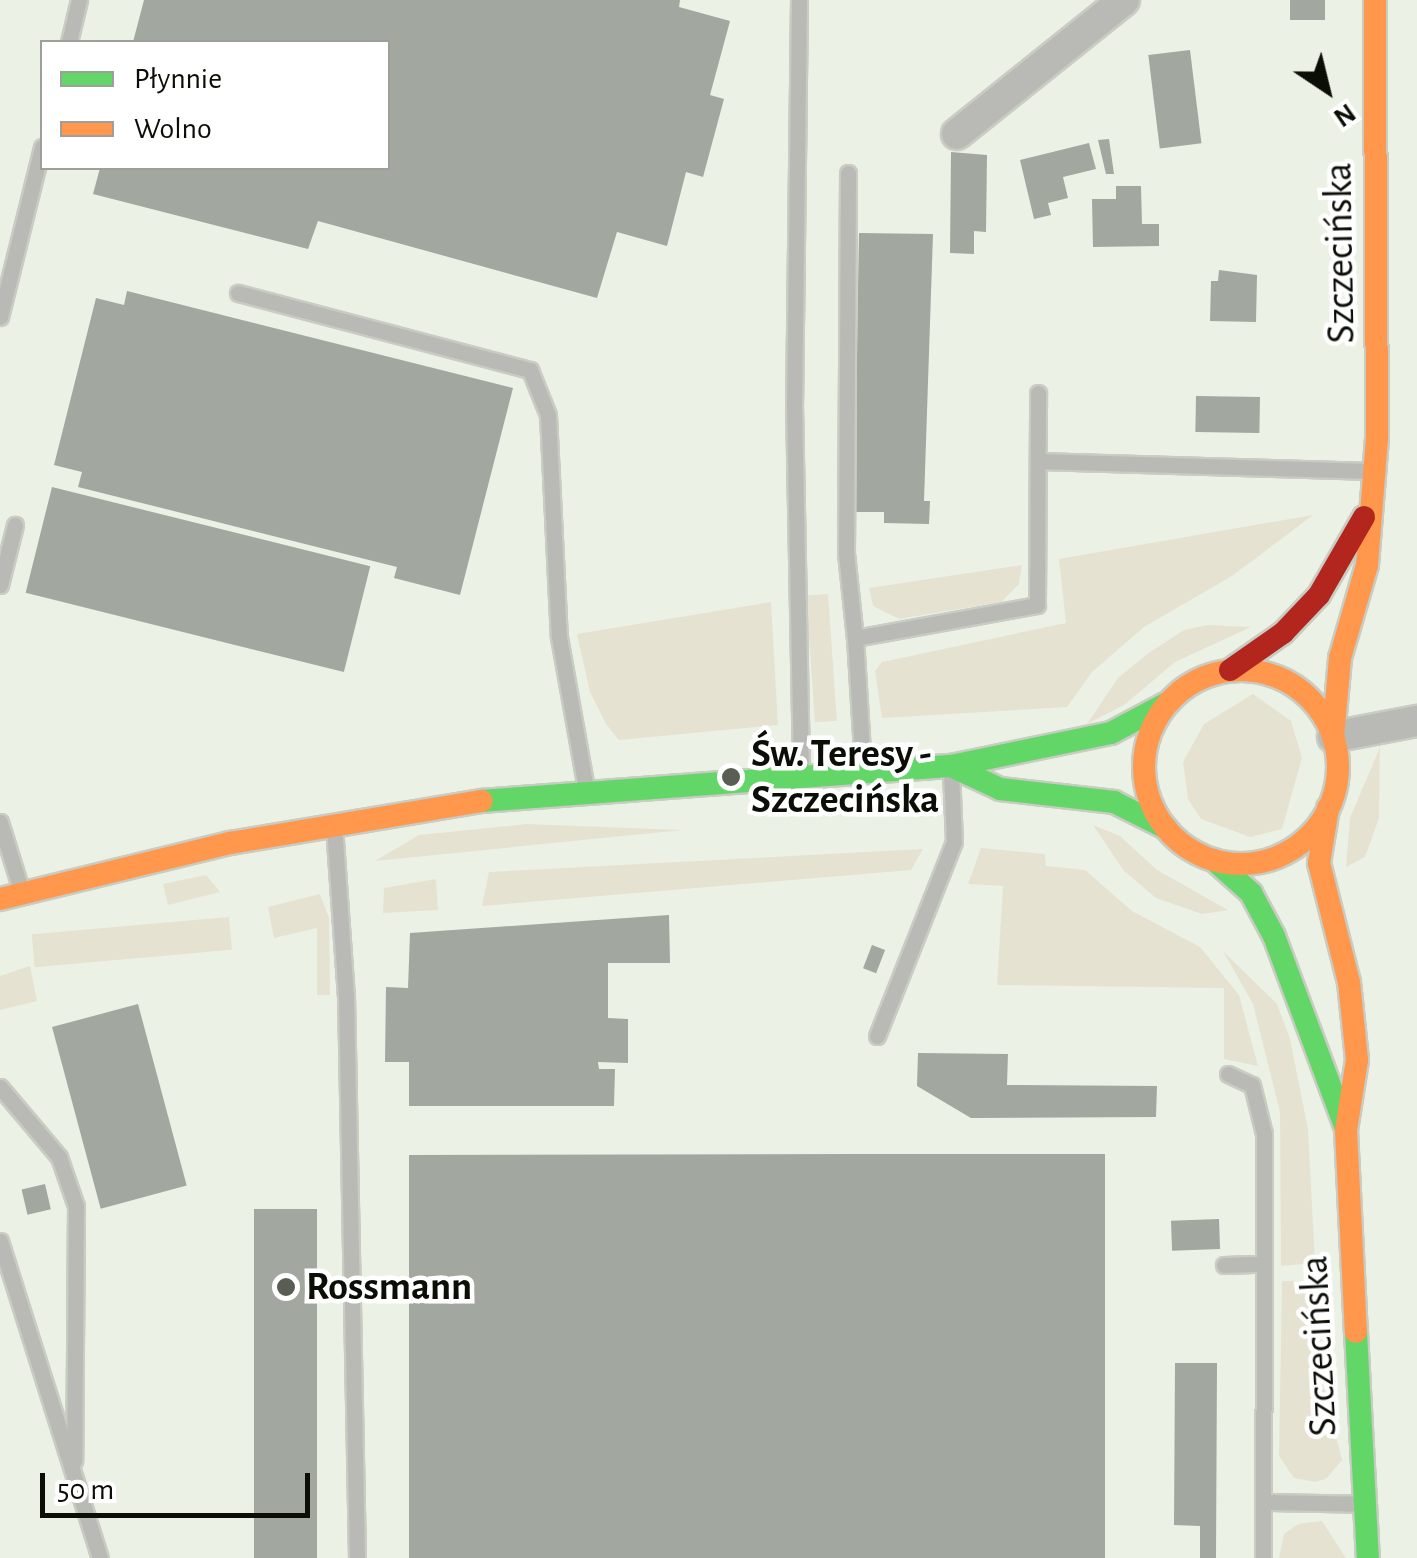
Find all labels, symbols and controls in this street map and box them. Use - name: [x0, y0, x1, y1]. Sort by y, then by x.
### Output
- legend: [40, 40, 390, 170]
- north arrow: [1277, 40, 1377, 140]
- text: Płynnie: [134, 64, 222, 94]
- text: N: [1328, 98, 1360, 132]
- text: Wolno: [134, 114, 212, 144]
- street label: Szczecińska: [1314, 162, 1366, 344]
- place label: Św. Teresy - Szczecińska: [751, 730, 939, 824]
- marker: Św. Teresy - Szczecińska: [720, 766, 742, 788]
- street label: Szczecińska: [1290, 1254, 1348, 1438]
- place label: Rossmann: [306, 1263, 472, 1311]
- marker: Rossmann: [275, 1276, 297, 1298]
- scale bar: [45, 1453, 315, 1515]
- text: 50 m: [57, 1475, 114, 1505]

